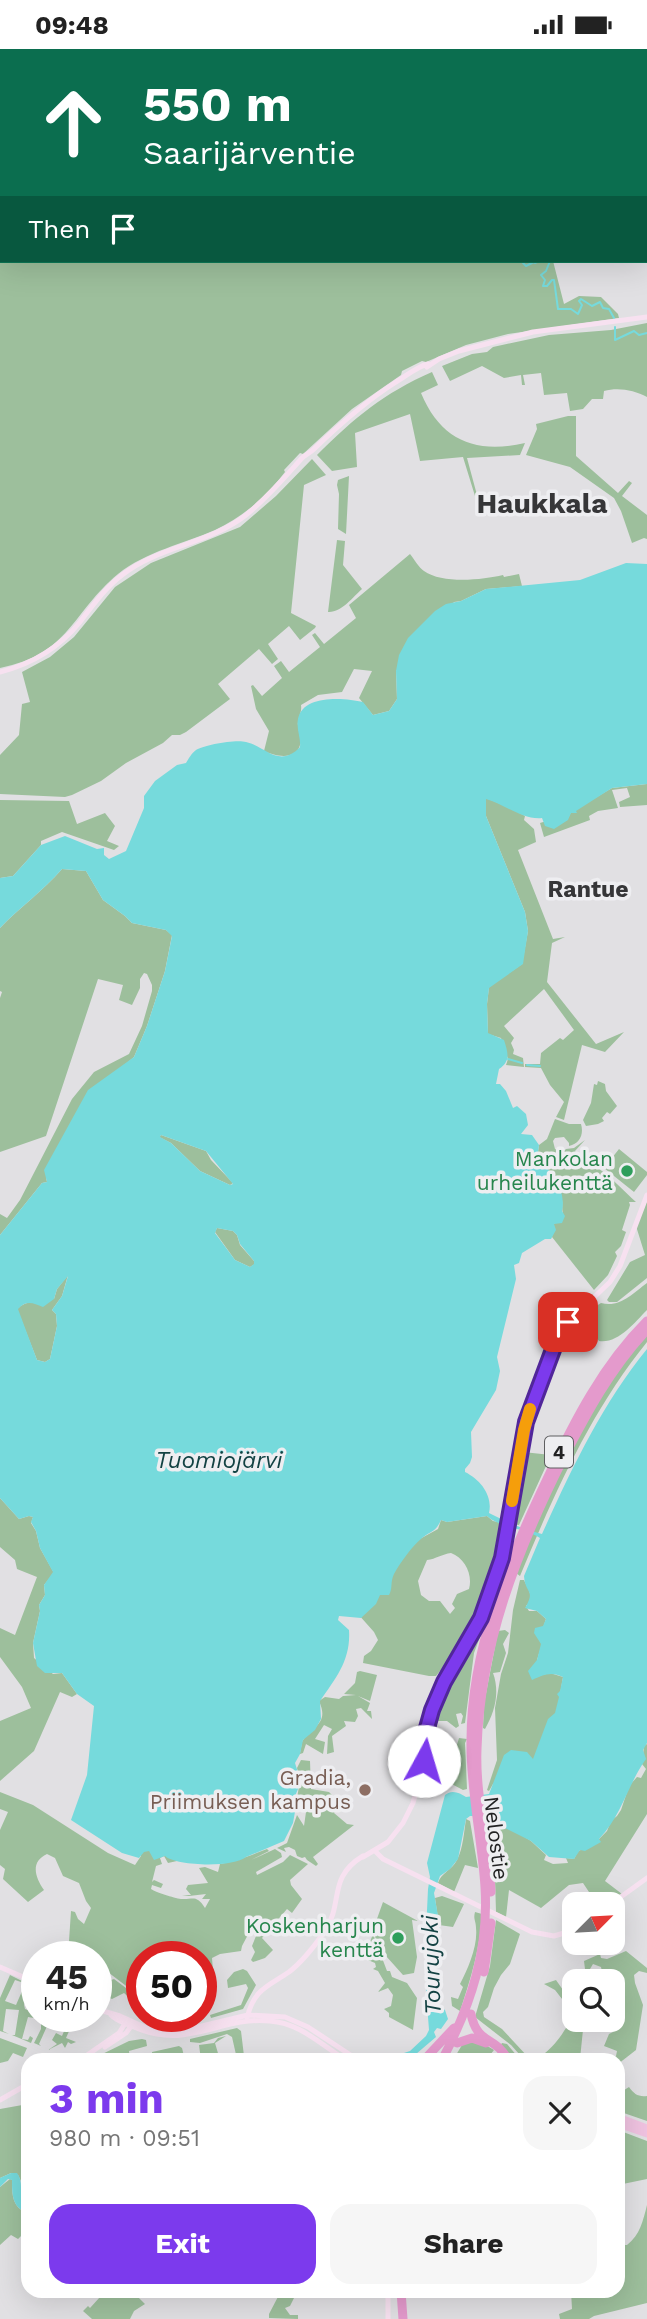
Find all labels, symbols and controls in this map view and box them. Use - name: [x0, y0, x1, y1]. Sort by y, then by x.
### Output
- text: 09:48: [35, 10, 109, 40]
- text: 550 m: [143, 75, 292, 133]
- icon: ahead: [28, 77, 119, 168]
- text: Saarijärventie: [143, 134, 356, 172]
- icon: arrive: [104, 210, 142, 248]
- text: Then: [28, 214, 90, 244]
- district label: Haukkala: [477, 487, 608, 520]
- district label: Rantue: [548, 876, 628, 903]
- place label: Mankolan urheilukenttä: [477, 1146, 613, 1195]
- marker: Mankolan urheilukenttä: [619, 1163, 635, 1179]
- pin: [538, 1292, 598, 1352]
- icon: arrive: [549, 1303, 587, 1341]
- road number: 4: [545, 1436, 573, 1467]
- water label: Tuomiojärvi: [156, 1447, 284, 1474]
- position arrow: [387, 1724, 461, 1798]
- place label: Gradia, Priimuksen kampus: [150, 1765, 351, 1814]
- marker: Gradia, Priimuksen kampus: [357, 1782, 373, 1798]
- street label: Nelostie: [479, 1795, 514, 1881]
- north arrow: [562, 1892, 625, 1955]
- map controls: [562, 1892, 625, 2032]
- place label: Koskenharjun kenttä: [246, 1913, 384, 1962]
- water label: Tourujoki: [416, 1914, 447, 2015]
- marker: Koskenharjun kenttä: [390, 1930, 406, 1946]
- speed limit sign: 50: [126, 1941, 217, 2032]
- text: 45: [45, 1956, 88, 1998]
- button: search: [562, 1969, 625, 2032]
- text: km/h: [43, 1993, 90, 2014]
- text: 3 min: [49, 2074, 164, 2123]
- button: close: [523, 2076, 597, 2150]
- text: 980 m · 09:51: [49, 2125, 200, 2152]
- button: Exit: [49, 2204, 316, 2284]
- button: Share: [330, 2204, 597, 2284]

